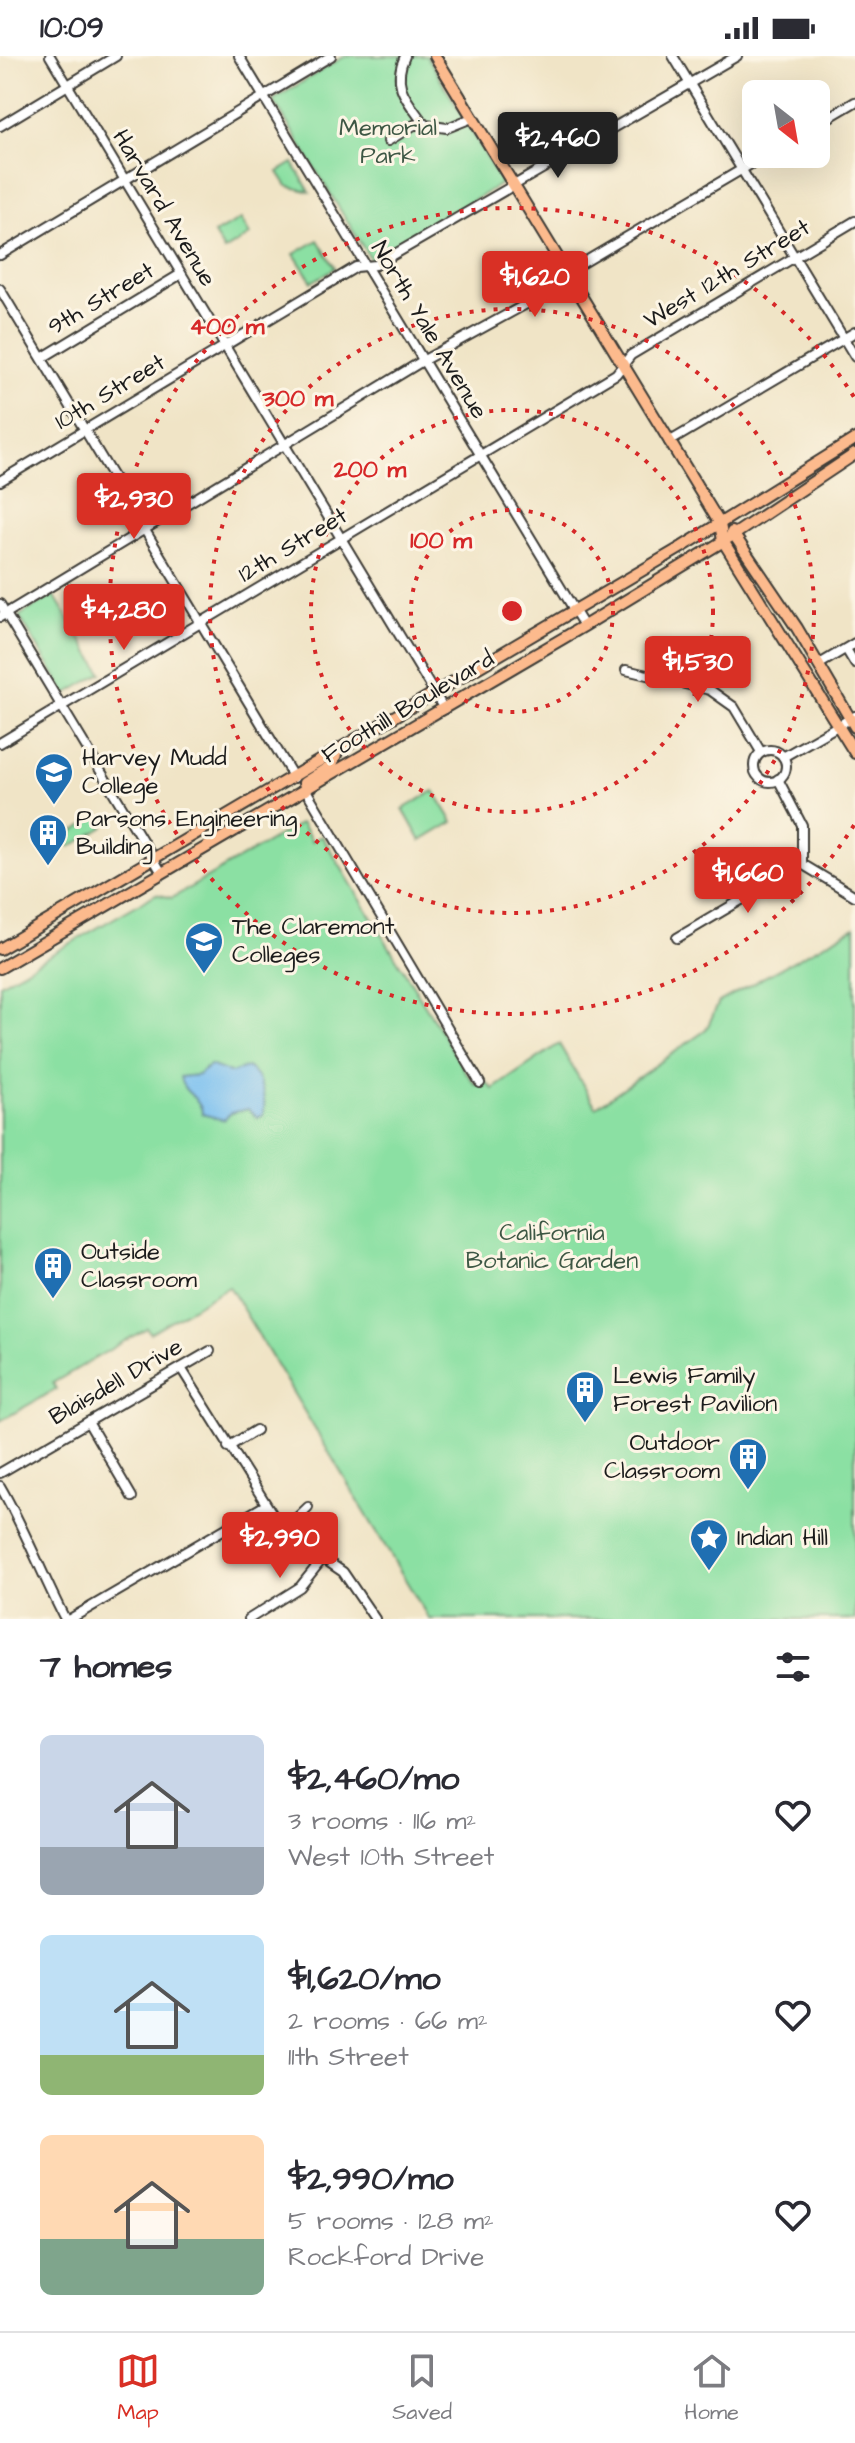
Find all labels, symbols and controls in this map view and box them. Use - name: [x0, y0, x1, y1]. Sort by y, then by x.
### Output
- text: 10:09: [40, 7, 104, 49]
- north arrow: [742, 80, 830, 168]
- map controls: [742, 80, 830, 168]
- park label: Memorial Park: [339, 111, 437, 173]
- pin: $2,460: [493, 112, 623, 180]
- text: $2,460: [516, 120, 600, 156]
- street label: Harvard Avenue: [104, 123, 224, 293]
- street label: West 12th Street: [637, 211, 817, 337]
- street label: North Yale Avenue: [362, 235, 496, 425]
- pin: $1,620: [470, 251, 600, 319]
- street label: 9th Street: [41, 254, 161, 344]
- text: $1,620: [500, 259, 570, 295]
- text: 400 m: [190, 310, 265, 344]
- street label: 10th Street: [48, 345, 172, 438]
- text: 300 m: [262, 382, 334, 416]
- text: 200 m: [333, 453, 406, 487]
- pin: $2,930: [69, 473, 199, 541]
- text: $2,930: [95, 481, 173, 517]
- street label: 12th Street: [232, 499, 354, 591]
- text: 100 m: [410, 524, 472, 558]
- pin: $4,280: [59, 584, 189, 652]
- text: $4,280: [82, 592, 166, 628]
- centre of rings: [498, 597, 526, 625]
- pin: $1,530: [633, 636, 763, 704]
- street label: Foothill Boulevard: [315, 642, 501, 772]
- text: $1,530: [663, 644, 733, 680]
- place label: Harvey Mudd College: [82, 741, 227, 804]
- school or university icon: Harvey Mudd College: [33, 751, 75, 806]
- place label: Parsons Engineering Building: [76, 802, 297, 865]
- building icon: Parsons Engineering Building: [27, 812, 69, 867]
- pin: $1,660: [683, 847, 813, 915]
- text: $1,660: [712, 855, 784, 891]
- place label: The Claremont Colleges: [232, 910, 395, 973]
- school or university icon: The Claremont Colleges: [183, 920, 225, 975]
- park label: California Botanic Garden: [466, 1216, 638, 1278]
- place label: Outside Classroom: [81, 1235, 197, 1297]
- building icon: Outside Classroom: [32, 1245, 74, 1300]
- street label: Blaisdell Drive: [43, 1330, 189, 1434]
- place label: Lewis Family Forest Pavilion: [613, 1359, 777, 1421]
- building icon: Lewis Family Forest Pavilion: [564, 1369, 606, 1424]
- place label: Outdoor Classroom: [604, 1426, 720, 1488]
- building icon: Outdoor Classroom: [727, 1436, 769, 1491]
- pin: $2,990: [215, 1512, 345, 1580]
- place icon: Indian Hill: [688, 1517, 730, 1572]
- text: $2,990: [240, 1520, 320, 1556]
- place label: Indian Hill: [737, 1521, 828, 1555]
- text: 7 homes: [40, 1643, 172, 1691]
- icon: filters: [771, 1645, 815, 1689]
- text: $2,460/mo: [288, 1755, 459, 1803]
- icon: home: [104, 1767, 200, 1863]
- icon: heart: [771, 1793, 815, 1837]
- text: 3 rooms · 116 m²: [288, 1803, 476, 1839]
- text: West 10th Street: [288, 1839, 494, 1875]
- text: $1,620/mo: [288, 1955, 441, 2003]
- icon: home: [104, 1967, 200, 2063]
- icon: heart: [771, 1993, 815, 2037]
- text: 2 rooms · 66 m²: [288, 2003, 488, 2039]
- text: 11th Street: [288, 2039, 409, 2075]
- text: $2,990/mo: [288, 2155, 454, 2203]
- icon: home: [104, 2167, 200, 2263]
- icon: heart: [771, 2193, 815, 2237]
- text: 5 rooms · 128 m²: [288, 2203, 494, 2239]
- text: Rockford Drive: [288, 2239, 484, 2275]
- tab: Map: [116, 2349, 160, 2428]
- tab: Saved: [392, 2349, 452, 2428]
- tab: Home: [684, 2349, 739, 2428]

